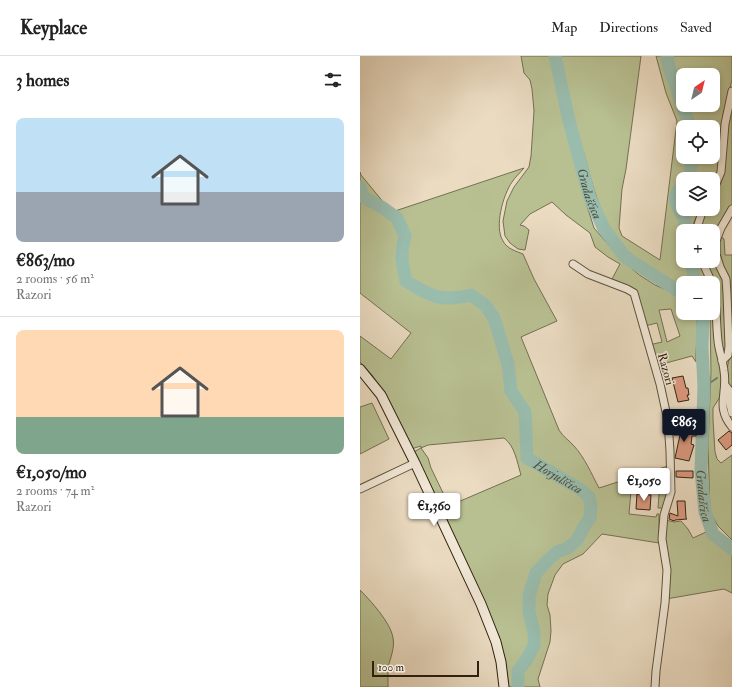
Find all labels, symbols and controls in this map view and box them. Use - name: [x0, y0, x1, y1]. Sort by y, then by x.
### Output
- text: Keyplace: [20, 16, 87, 40]
- text: Map: [551, 19, 577, 36]
- text: Directions: [599, 19, 658, 36]
- text: Saved: [680, 19, 712, 36]
- north arrow: [676, 68, 720, 112]
- map controls: [676, 68, 720, 320]
- icon: filters: [322, 69, 344, 91]
- text: 3 homes: [16, 70, 69, 91]
- button: locate: [676, 120, 720, 164]
- icon: home: [144, 144, 216, 216]
- water label: Gradaščica: [573, 167, 605, 222]
- button: layers: [676, 172, 720, 216]
- button: +: [676, 224, 720, 268]
- text: €863/mo: [16, 250, 75, 271]
- text: 2 rooms · 56 m²: [16, 271, 94, 287]
- button: −: [676, 276, 720, 320]
- text: Razori: [16, 287, 52, 303]
- street label: Razori: [654, 351, 677, 387]
- icon: home: [144, 356, 216, 428]
- pin: €863: [660, 409, 708, 443]
- text: €863: [671, 414, 697, 430]
- water label: Horjulščica: [530, 456, 585, 498]
- text: €1,050/mo: [16, 462, 87, 483]
- pin: €1,050: [611, 468, 677, 502]
- water label: Gradaščica: [692, 469, 715, 524]
- text: €1,050: [627, 473, 661, 489]
- text: 2 rooms · 74 m²: [16, 483, 94, 499]
- pin: €1,360: [401, 493, 467, 527]
- text: €1,360: [417, 498, 451, 514]
- text: Razori: [16, 499, 52, 515]
- scale bar: [372, 659, 479, 678]
- text: 100 m: [378, 661, 404, 674]

